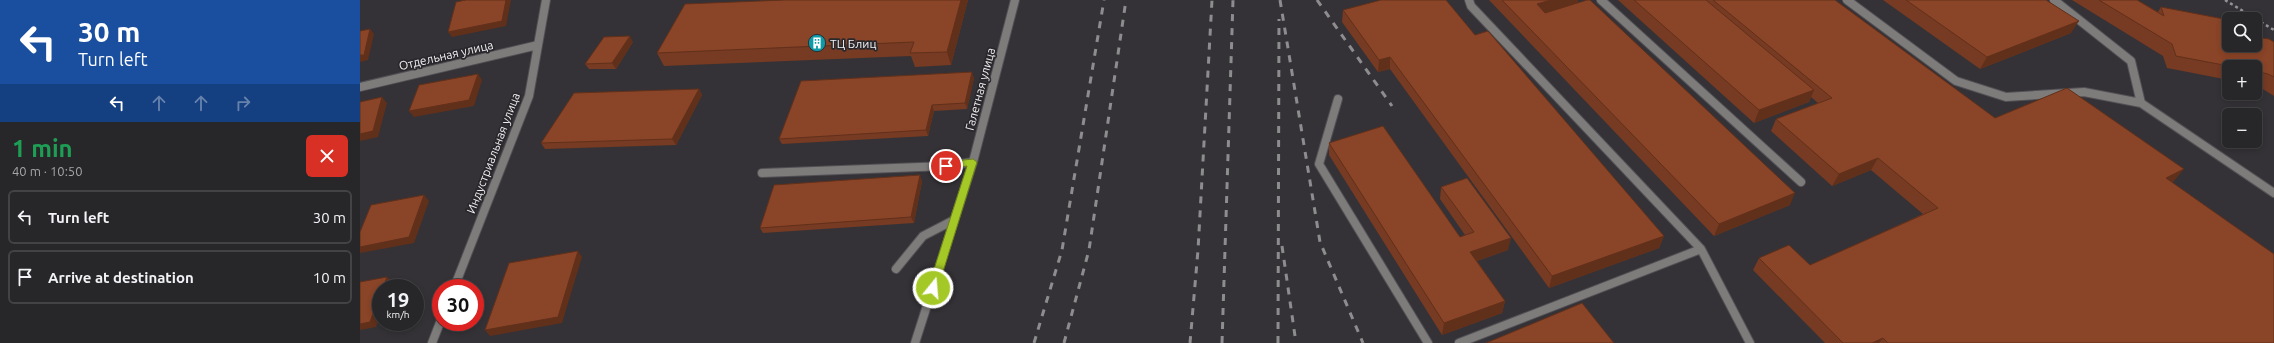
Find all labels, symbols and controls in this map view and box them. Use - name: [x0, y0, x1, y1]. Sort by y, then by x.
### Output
- map controls: [2222, 12, 2262, 148]
- button: search: [2222, 12, 2262, 52]
- icon: left: [12, 16, 64, 68]
- text: 30 m: [78, 16, 140, 47]
- building icon: ТЦ Блиц: [807, 33, 827, 53]
- place label: ТЦ Блиц: [830, 37, 876, 50]
- street label: Отдельная улица: [398, 38, 494, 72]
- street label: Галетная улица: [963, 46, 997, 132]
- text: Turn left: [78, 49, 148, 69]
- button: +: [2222, 60, 2262, 100]
- street label: Индустриальная улица: [464, 91, 522, 215]
- icon: left: [106, 92, 128, 114]
- icon: ahead: [148, 92, 170, 114]
- icon: ahead: [190, 92, 212, 114]
- icon: right: [232, 92, 254, 114]
- button: −: [2222, 108, 2262, 148]
- text: 1 min: [12, 135, 73, 162]
- button: close: [306, 135, 348, 177]
- pin: [929, 149, 963, 183]
- icon: arrive: [935, 155, 957, 177]
- text: 40 m · 10:50: [12, 164, 83, 178]
- icon: left: [14, 206, 36, 228]
- text: Turn left: [48, 209, 109, 226]
- text: 30 m: [313, 209, 346, 226]
- icon: arrive: [14, 266, 36, 288]
- position arrow: [912, 267, 954, 309]
- text: Arrive at destination: [48, 269, 194, 286]
- text: 10 m: [313, 269, 346, 286]
- speed limit sign: 30: [432, 279, 484, 331]
- text: 19: [387, 288, 409, 311]
- text: km/h: [386, 309, 410, 320]

